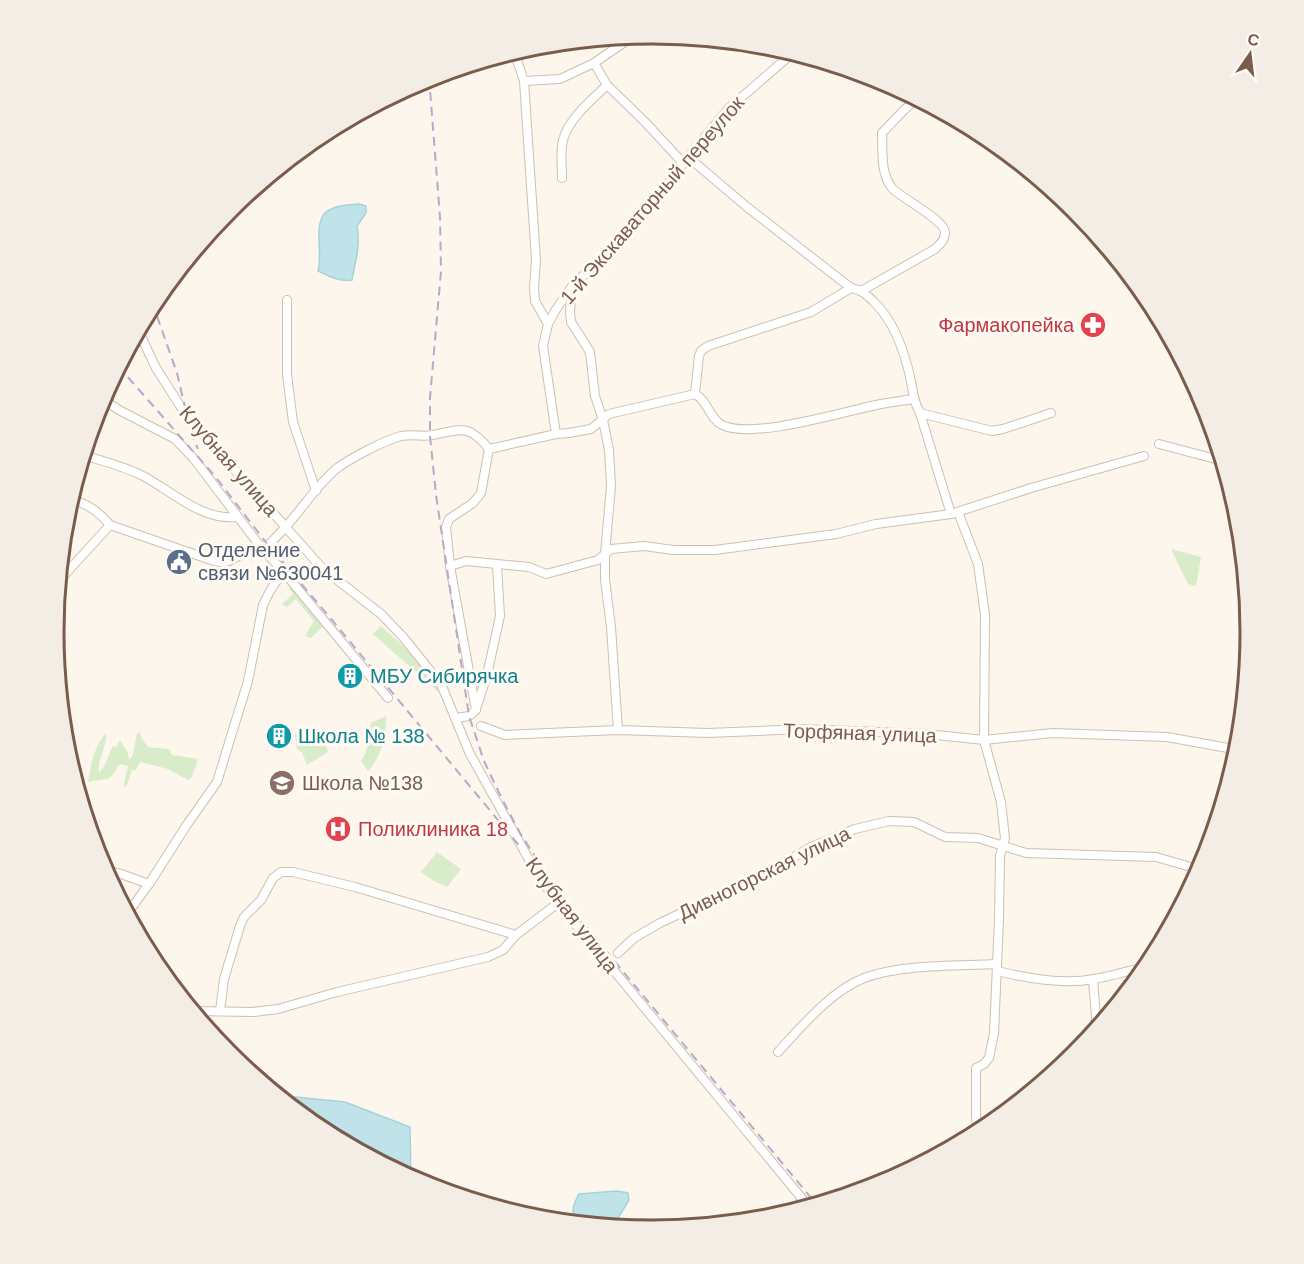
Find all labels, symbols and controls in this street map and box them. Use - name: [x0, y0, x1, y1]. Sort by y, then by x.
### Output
- north arrow: [1220, 24, 1280, 84]
- text: С: [1246, 30, 1262, 50]
- street label: 1-й Экскаваторный переулок: [556, 92, 748, 308]
- pharmacy icon: Фармакопейка: [1078, 310, 1108, 340]
- place label: Фармакопейка: [938, 314, 1075, 336]
- street label: Клубная улица: [175, 402, 283, 521]
- place label: Отделение связи №630041: [198, 539, 343, 584]
- public building icon: Отделение связи №630041: [164, 547, 194, 577]
- building icon: МБУ Сибирячка: [335, 661, 365, 691]
- place label: МБУ Сибирячка: [370, 665, 519, 687]
- street label: Торфяная улица: [783, 719, 938, 747]
- building icon: Школа № 138: [264, 721, 294, 751]
- place label: Школа № 138: [298, 725, 425, 747]
- school or university icon: Школа №138: [267, 768, 297, 798]
- place label: Школа №138: [302, 772, 423, 794]
- hospital icon: Поликлиника 18: [323, 814, 353, 844]
- place label: Поликлиника 18: [358, 818, 508, 840]
- street label: Дивногорская улица: [675, 821, 854, 924]
- street label: Клубная улица: [522, 853, 623, 978]

